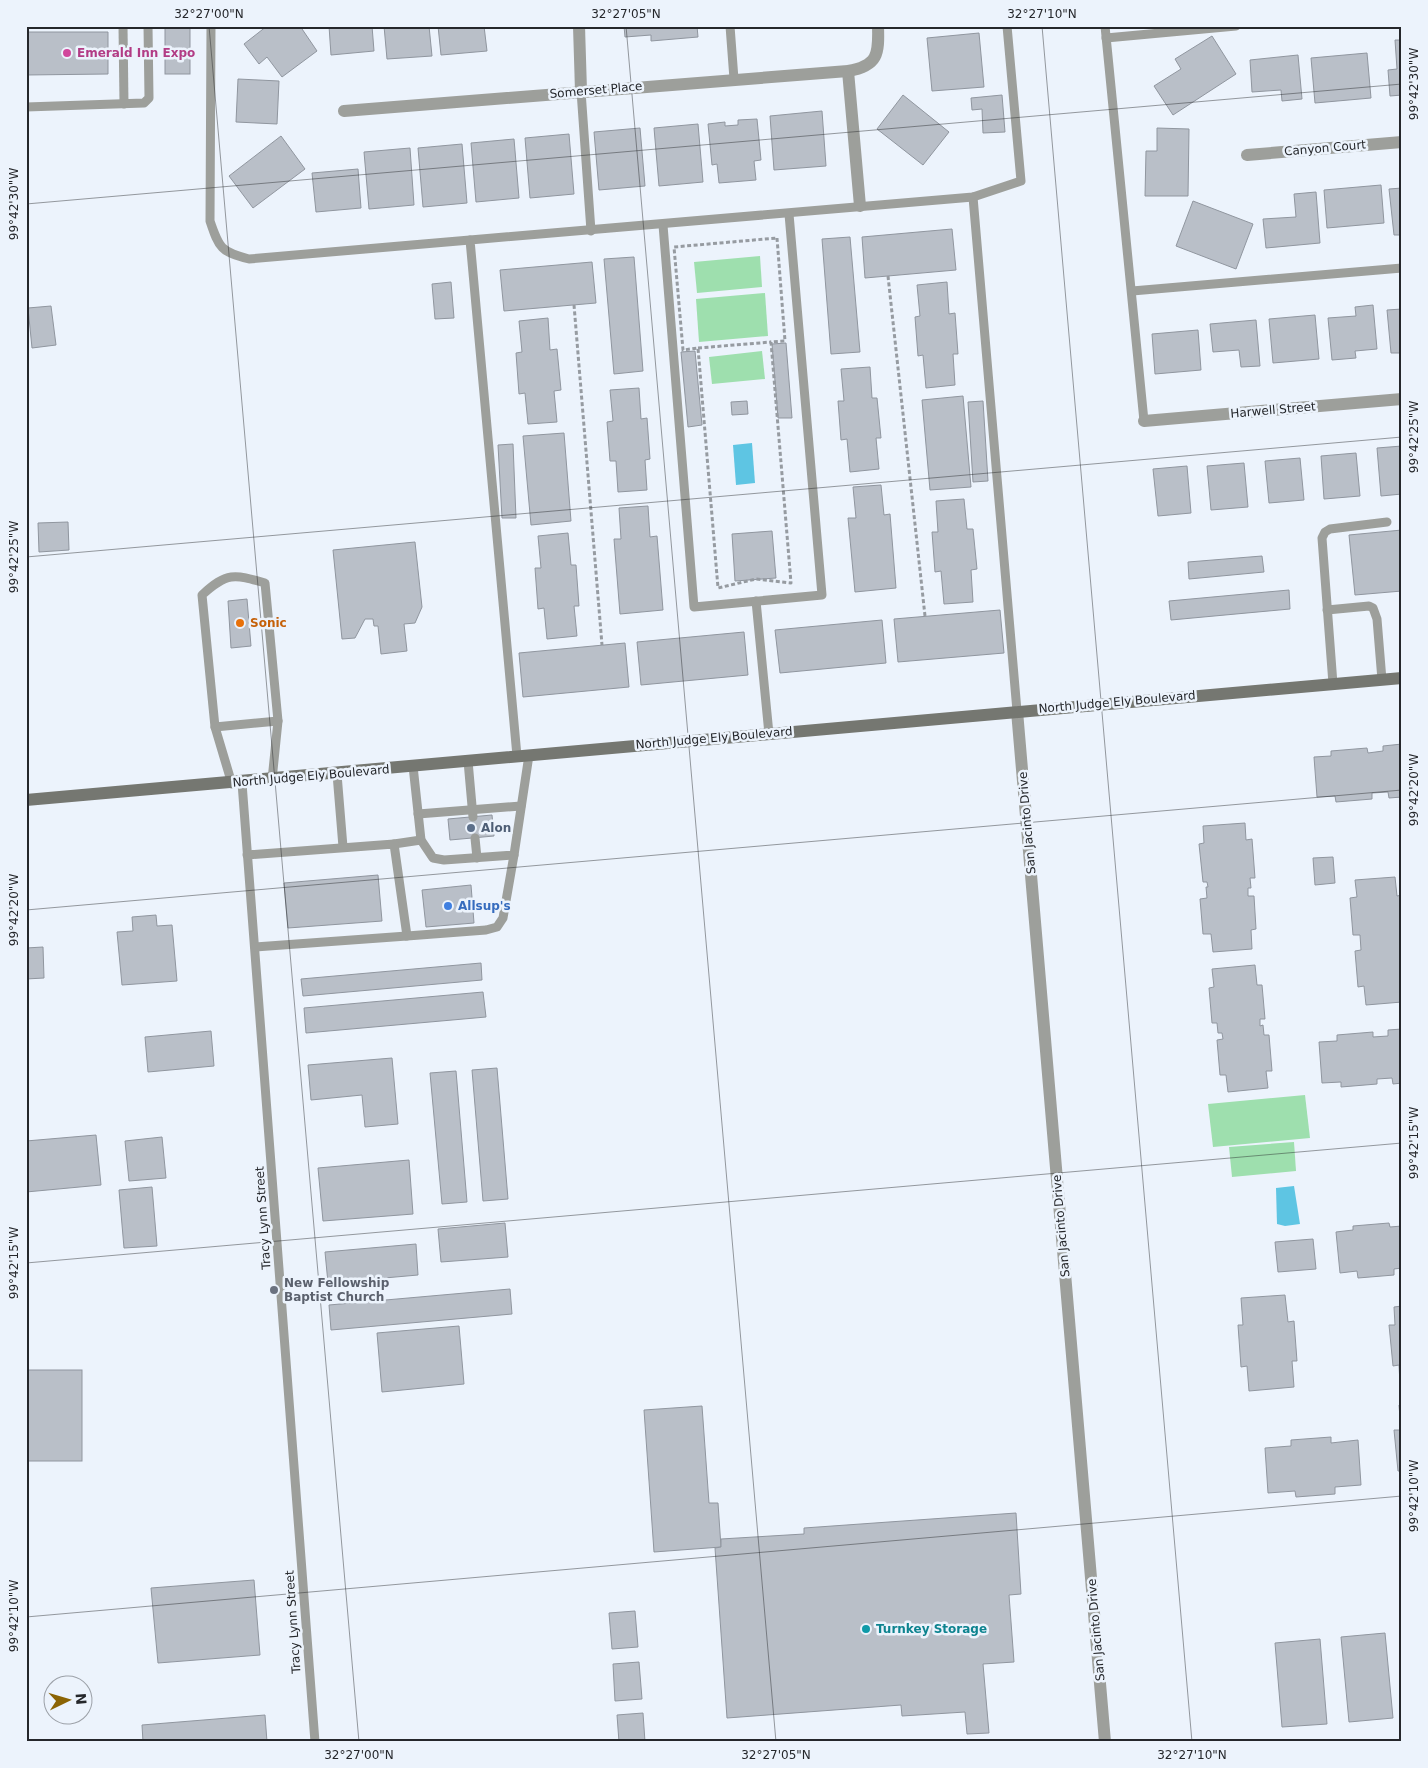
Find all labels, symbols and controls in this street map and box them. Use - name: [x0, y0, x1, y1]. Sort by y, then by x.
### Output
- text: 32°27'00"N: [174, 7, 244, 21]
- text: 32°27'05"N: [591, 7, 661, 21]
- text: 32°27'10"N: [1007, 7, 1077, 21]
- place label: Emerald Inn Expo: [77, 46, 195, 60]
- marker: Emerald Inn Expo: [61, 47, 73, 59]
- text: 99°42'30"W: [1407, 48, 1421, 120]
- street label: Somerset Place: [549, 79, 643, 101]
- street label: Canyon Court: [1283, 137, 1367, 159]
- text: 99°42'30"W: [7, 168, 21, 240]
- street label: Harwell Street: [1230, 399, 1316, 421]
- text: 99°42'25"W: [1407, 401, 1421, 473]
- text: 99°42'25"W: [7, 521, 21, 593]
- place label: Sonic: [250, 616, 287, 630]
- marker: Sonic: [234, 617, 246, 629]
- street label: North Judge Ely Boulevard: [1038, 688, 1196, 716]
- street label: North Judge Ely Boulevard: [635, 724, 793, 752]
- text: 99°42'20"W: [1407, 754, 1421, 826]
- street label: North Judge Ely Boulevard: [232, 762, 390, 790]
- street label: San Jacinto Drive: [1016, 771, 1038, 875]
- place label: Alon: [481, 821, 511, 835]
- marker: Alon: [465, 822, 477, 834]
- text: 99°42'20"W: [7, 874, 21, 946]
- place label: Allsup's: [458, 899, 511, 913]
- marker: Allsup's: [442, 900, 454, 912]
- text: 99°42'15"W: [1407, 1107, 1421, 1179]
- street label: Tracy Lynn Street: [252, 1166, 274, 1271]
- street label: San Jacinto Drive: [1050, 1174, 1072, 1278]
- text: 99°42'15"W: [7, 1227, 21, 1299]
- place label: New Fellowship Baptist Church: [284, 1276, 390, 1304]
- marker: New Fellowship Baptist Church: [268, 1284, 280, 1296]
- text: 99°42'10"W: [1407, 1460, 1421, 1532]
- street label: Tracy Lynn Street: [282, 1570, 304, 1675]
- street label: San Jacinto Drive: [1085, 1578, 1107, 1682]
- text: 99°42'10"W: [7, 1580, 21, 1652]
- place label: Turnkey Storage: [876, 1622, 987, 1636]
- marker: Turnkey Storage: [860, 1623, 872, 1635]
- north arrow: [42, 1676, 92, 1726]
- text: N: [72, 1692, 89, 1705]
- text: 32°27'00"N: [324, 1748, 394, 1762]
- text: 32°27'05"N: [741, 1748, 811, 1762]
- text: 32°27'10"N: [1157, 1748, 1227, 1762]

